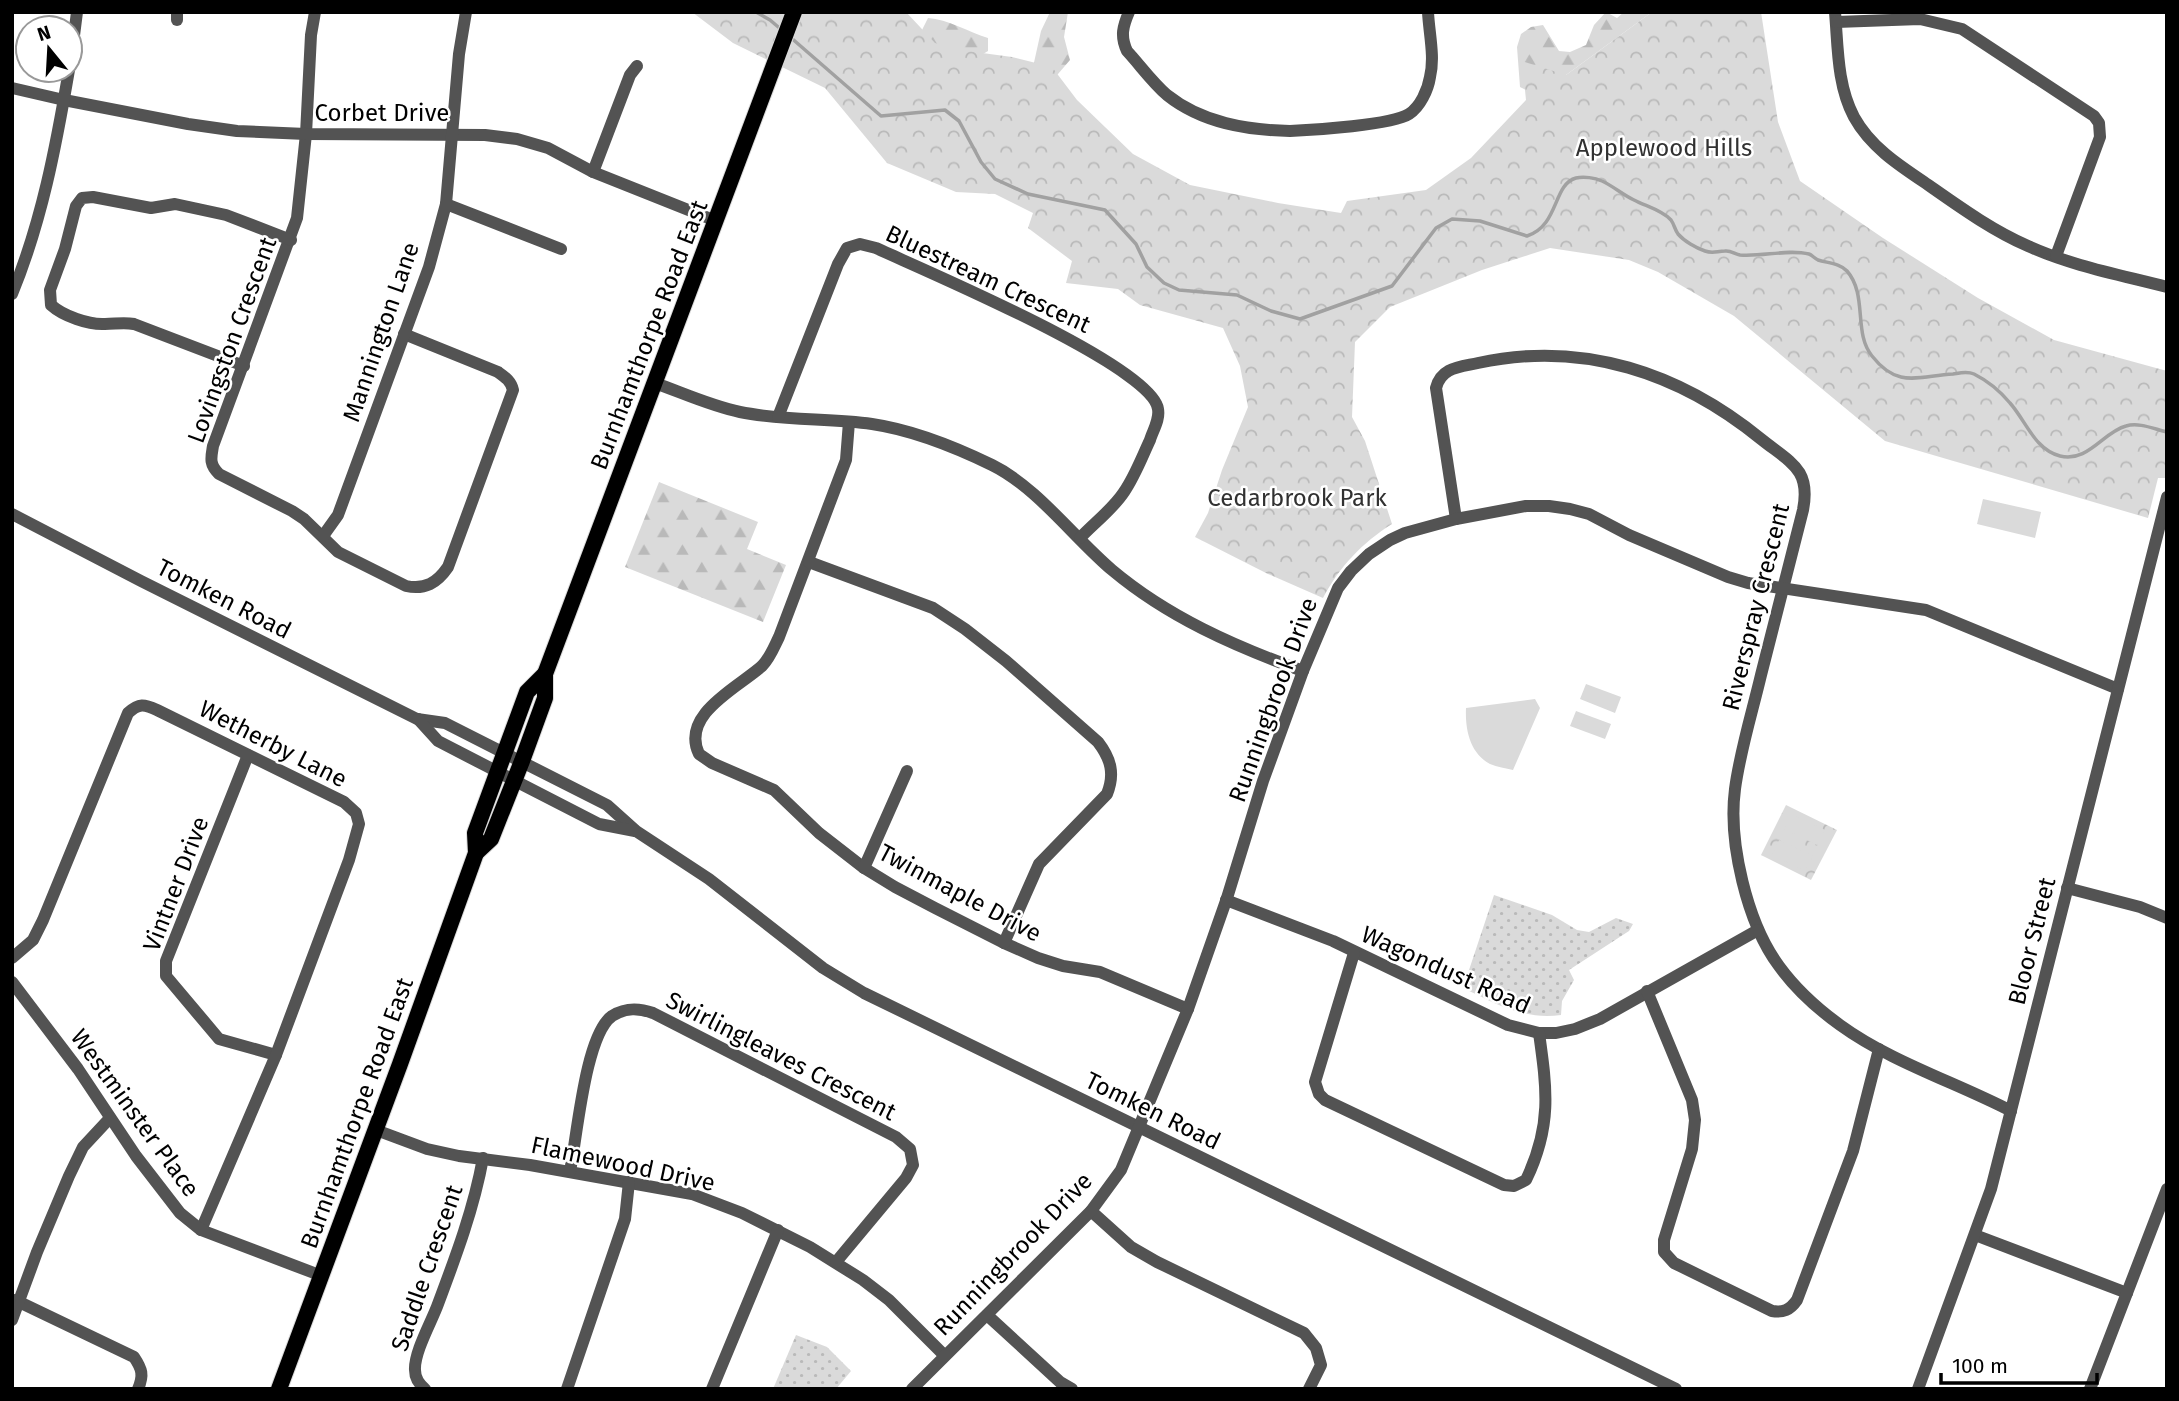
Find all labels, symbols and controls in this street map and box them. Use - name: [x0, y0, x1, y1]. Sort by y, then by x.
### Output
- north arrow: [14, 14, 84, 84]
- text: N: [34, 20, 53, 46]
- street label: Corbet Drive: [315, 99, 449, 127]
- park label: Applewood Hills: [1576, 134, 1752, 162]
- street label: Burnhamthorpe Road East: [585, 196, 713, 474]
- street label: Bluestream Crescent: [881, 219, 1095, 339]
- street label: Lovingston Crescent: [182, 233, 282, 447]
- street label: Mannington Lane: [337, 239, 425, 425]
- park label: Cedarbrook Park: [1207, 484, 1387, 512]
- street label: Riverspray Crescent: [1717, 500, 1795, 713]
- street label: Tomken Road: [152, 553, 296, 645]
- street label: Runningbrook Drive: [1223, 594, 1323, 806]
- street label: Wetherby Lane: [194, 695, 352, 793]
- street label: Vintner Drive: [138, 813, 214, 955]
- street label: Twinmaple Drive: [874, 838, 1046, 948]
- street label: Bloor Street: [2003, 874, 2061, 1008]
- street label: Wagondust Road: [1357, 920, 1535, 1020]
- street label: Burnhamthorpe Road East: [295, 973, 419, 1252]
- street label: Swirlingleaves Crescent: [661, 986, 901, 1126]
- street label: Westminster Place: [65, 1024, 205, 1202]
- street label: Tomken Road: [1081, 1066, 1225, 1156]
- street label: Flamewood Drive: [528, 1131, 718, 1197]
- street label: Runningbrook Drive: [928, 1167, 1098, 1341]
- street label: Saddle Crescent: [385, 1181, 469, 1355]
- scale bar: [1941, 1342, 2097, 1386]
- text: 100 m: [1952, 1353, 2008, 1379]

